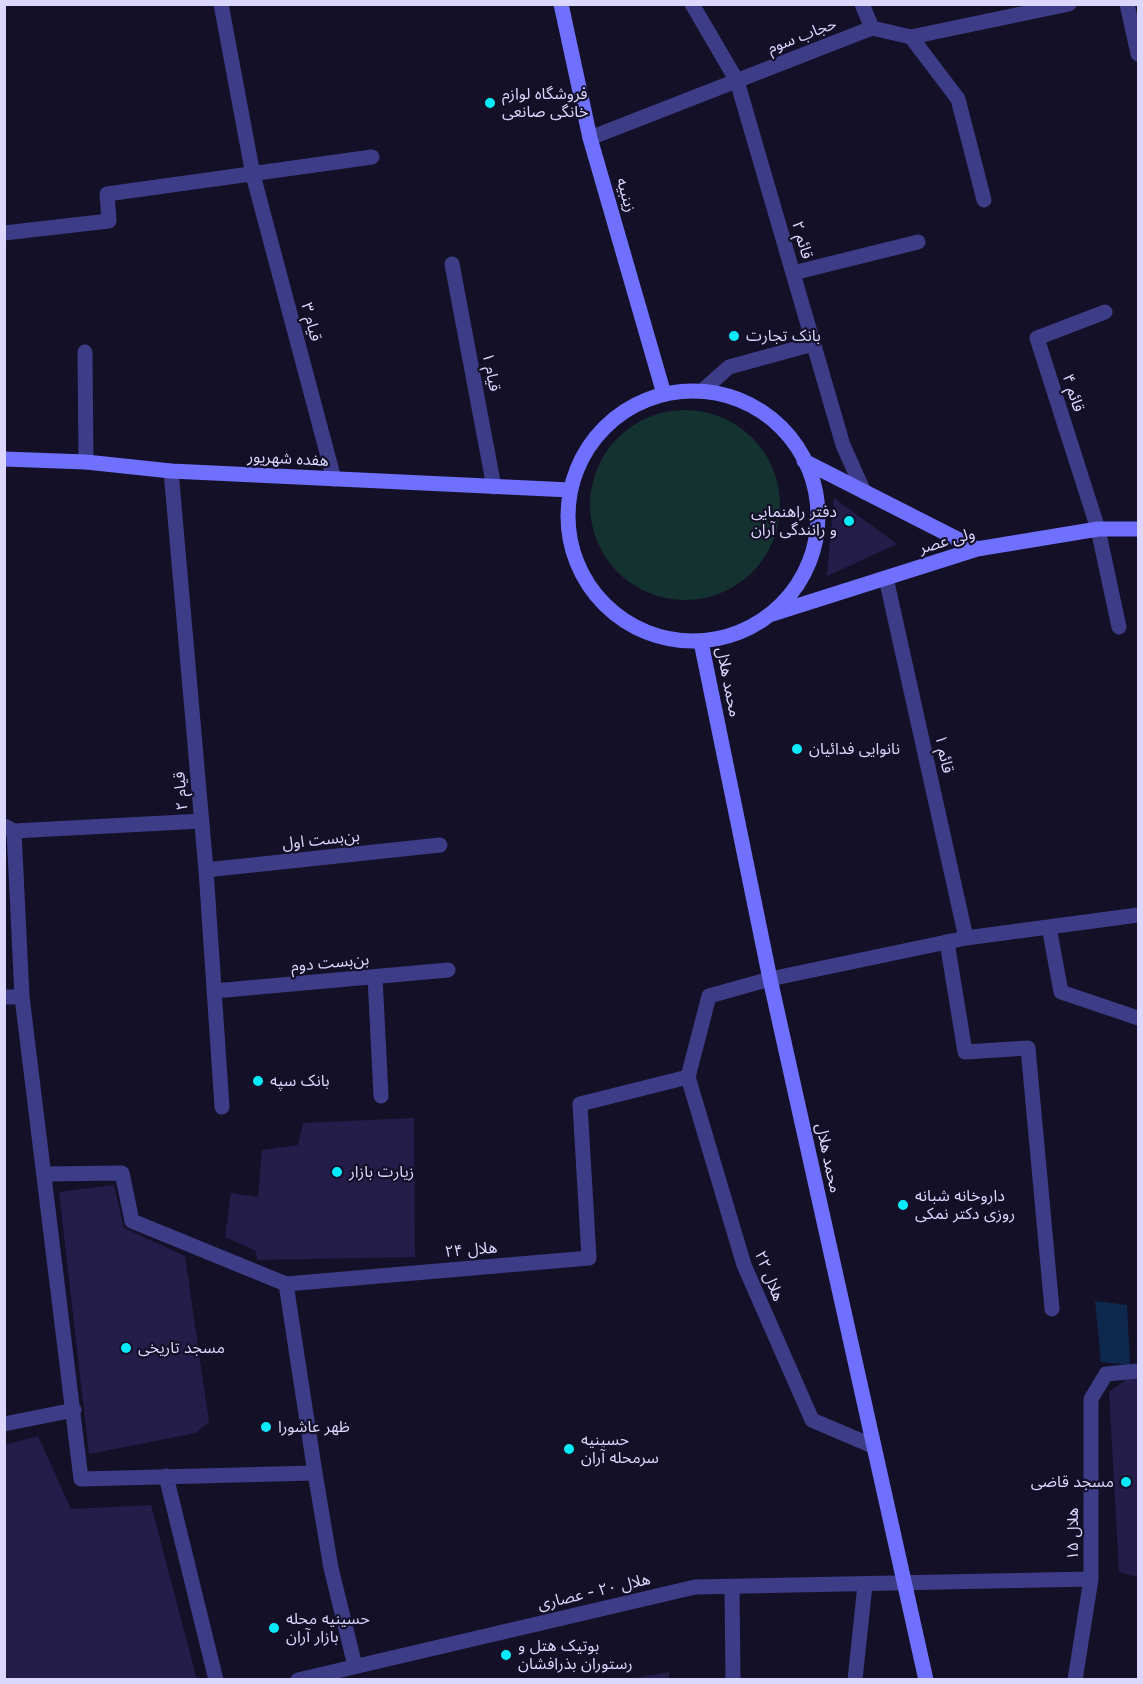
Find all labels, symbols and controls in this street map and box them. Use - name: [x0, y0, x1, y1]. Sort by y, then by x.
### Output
- street label: حجاب سوم: [765, 14, 839, 58]
- place label: فروشگاه لوازم خانگی صانعی: [502, 84, 588, 122]
- marker: فروشگاه لوازم خانگی صانعی: [483, 96, 497, 110]
- street label: زینبیه: [612, 176, 640, 214]
- street label: قائم ۲: [787, 219, 817, 261]
- street label: قیام ۳: [297, 301, 325, 343]
- place label: بانک تجارت: [746, 326, 821, 346]
- marker: بانک تجارت: [727, 329, 741, 343]
- street label: قیام ۱: [478, 351, 504, 393]
- street label: قائم ۴: [1058, 372, 1088, 414]
- street label: هفده شهریور: [247, 447, 329, 471]
- place label: دفتر راهنمایی و رانندگی آران: [751, 502, 837, 540]
- marker: دفتر راهنمایی و رانندگی آران: [842, 514, 856, 528]
- street label: ولی عصر: [917, 524, 977, 558]
- street label: محمد هلال: [712, 645, 744, 719]
- street label: قائم ۱: [931, 733, 957, 775]
- place label: نانوایی فدائیان: [809, 739, 900, 759]
- marker: نانوایی فدائیان: [790, 742, 804, 756]
- street label: قیام ۲: [170, 771, 192, 811]
- street label: بن‌بست اول: [281, 826, 361, 854]
- street label: بن‌بست دوم: [290, 950, 370, 976]
- place label: بانک سپه: [270, 1071, 330, 1091]
- marker: بانک سپه: [251, 1074, 265, 1088]
- street label: محمد هلال: [811, 1121, 845, 1195]
- place label: زیارت بازار: [349, 1162, 414, 1182]
- marker: زیارت بازار: [330, 1165, 344, 1179]
- place label: داروخانه شبانه روزی دکتر نمکی: [915, 1186, 1015, 1224]
- marker: داروخانه شبانه روزی دکتر نمکی: [896, 1198, 910, 1212]
- street label: هلال ۲۴: [444, 1238, 498, 1262]
- street label: هلال ۲۲: [750, 1248, 788, 1304]
- place label: مسجد تاریخی: [138, 1338, 225, 1358]
- marker: مسجد تاریخی: [119, 1341, 133, 1355]
- place label: ظهر عاشورا: [278, 1417, 350, 1437]
- marker: ظهر عاشورا: [259, 1420, 273, 1434]
- place label: حسینیه سرمحله آران: [581, 1430, 659, 1468]
- marker: حسینیه سرمحله آران: [562, 1442, 576, 1456]
- place label: مسجد قاضی: [1031, 1472, 1114, 1492]
- marker: مسجد قاضی: [1119, 1475, 1133, 1489]
- street label: هلال ۱۵: [1063, 1508, 1083, 1560]
- street label: هلال ۲۰ - عصاری: [536, 1570, 652, 1614]
- place label: حسینیه محله بازار آران: [286, 1609, 370, 1647]
- marker: حسینیه محله بازار آران: [267, 1621, 281, 1635]
- place label: بوتیک هتل و رستوران بذرافشان: [518, 1636, 633, 1674]
- marker: بوتیک هتل و رستوران بذرافشان: [499, 1648, 513, 1662]

